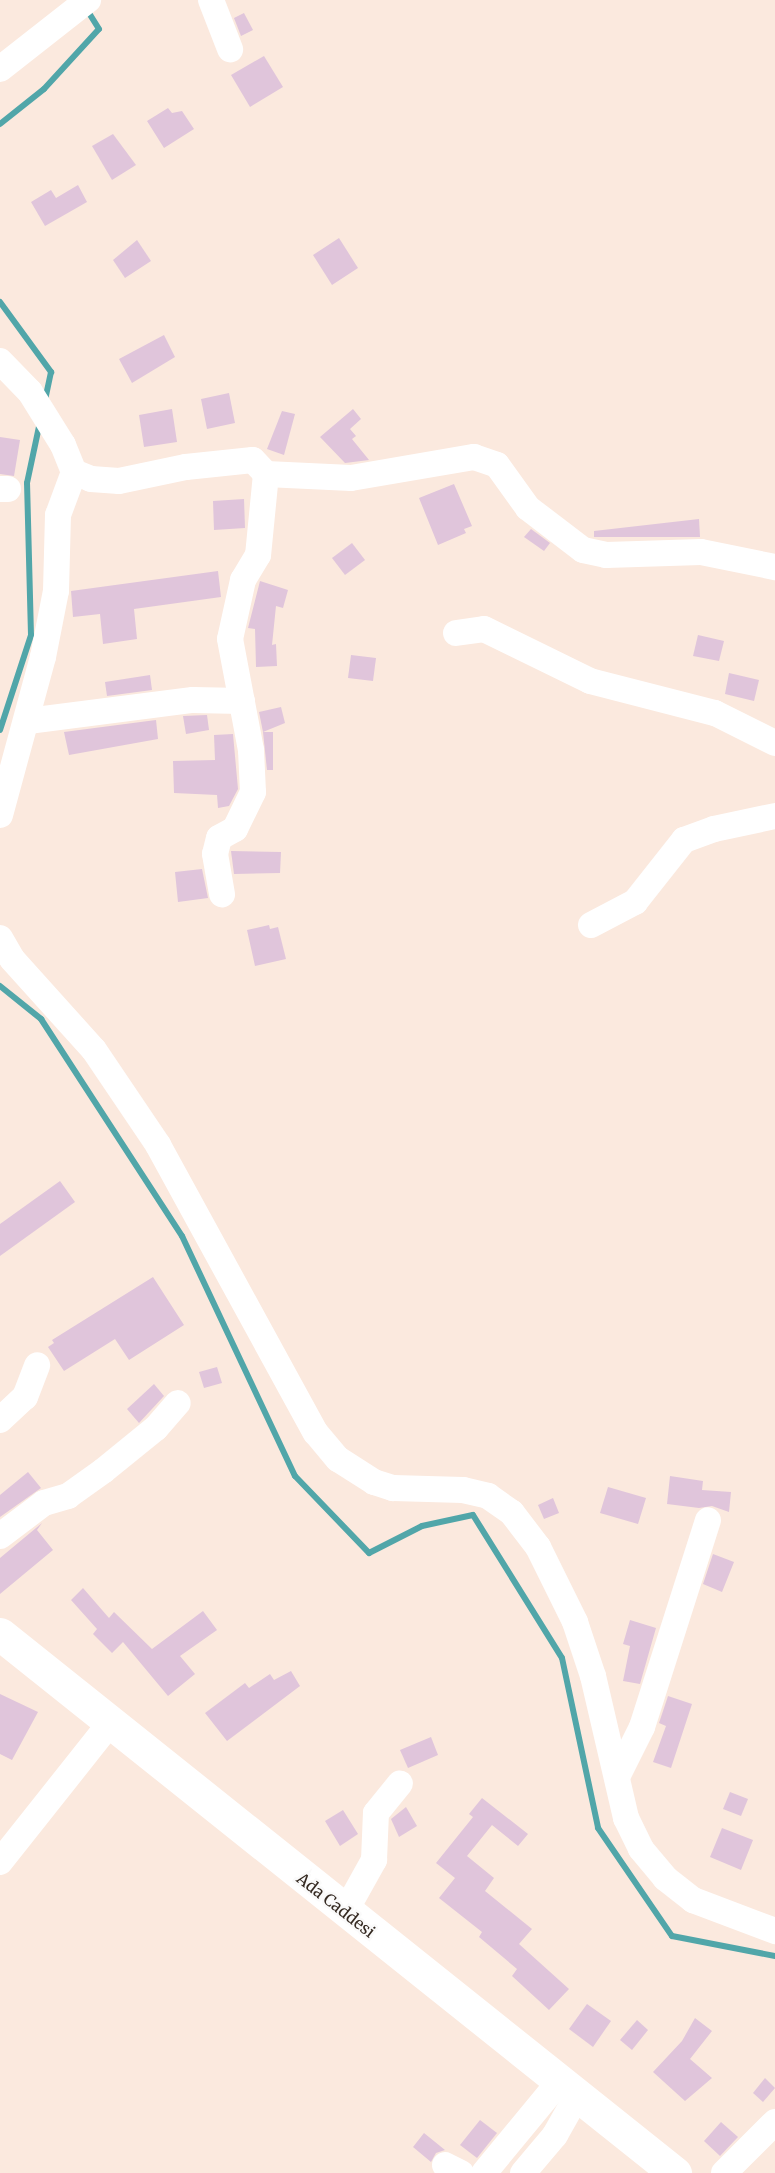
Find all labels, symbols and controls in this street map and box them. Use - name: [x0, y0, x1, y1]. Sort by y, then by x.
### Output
- street label: Ada Caddesi: [293, 1869, 379, 1941]

